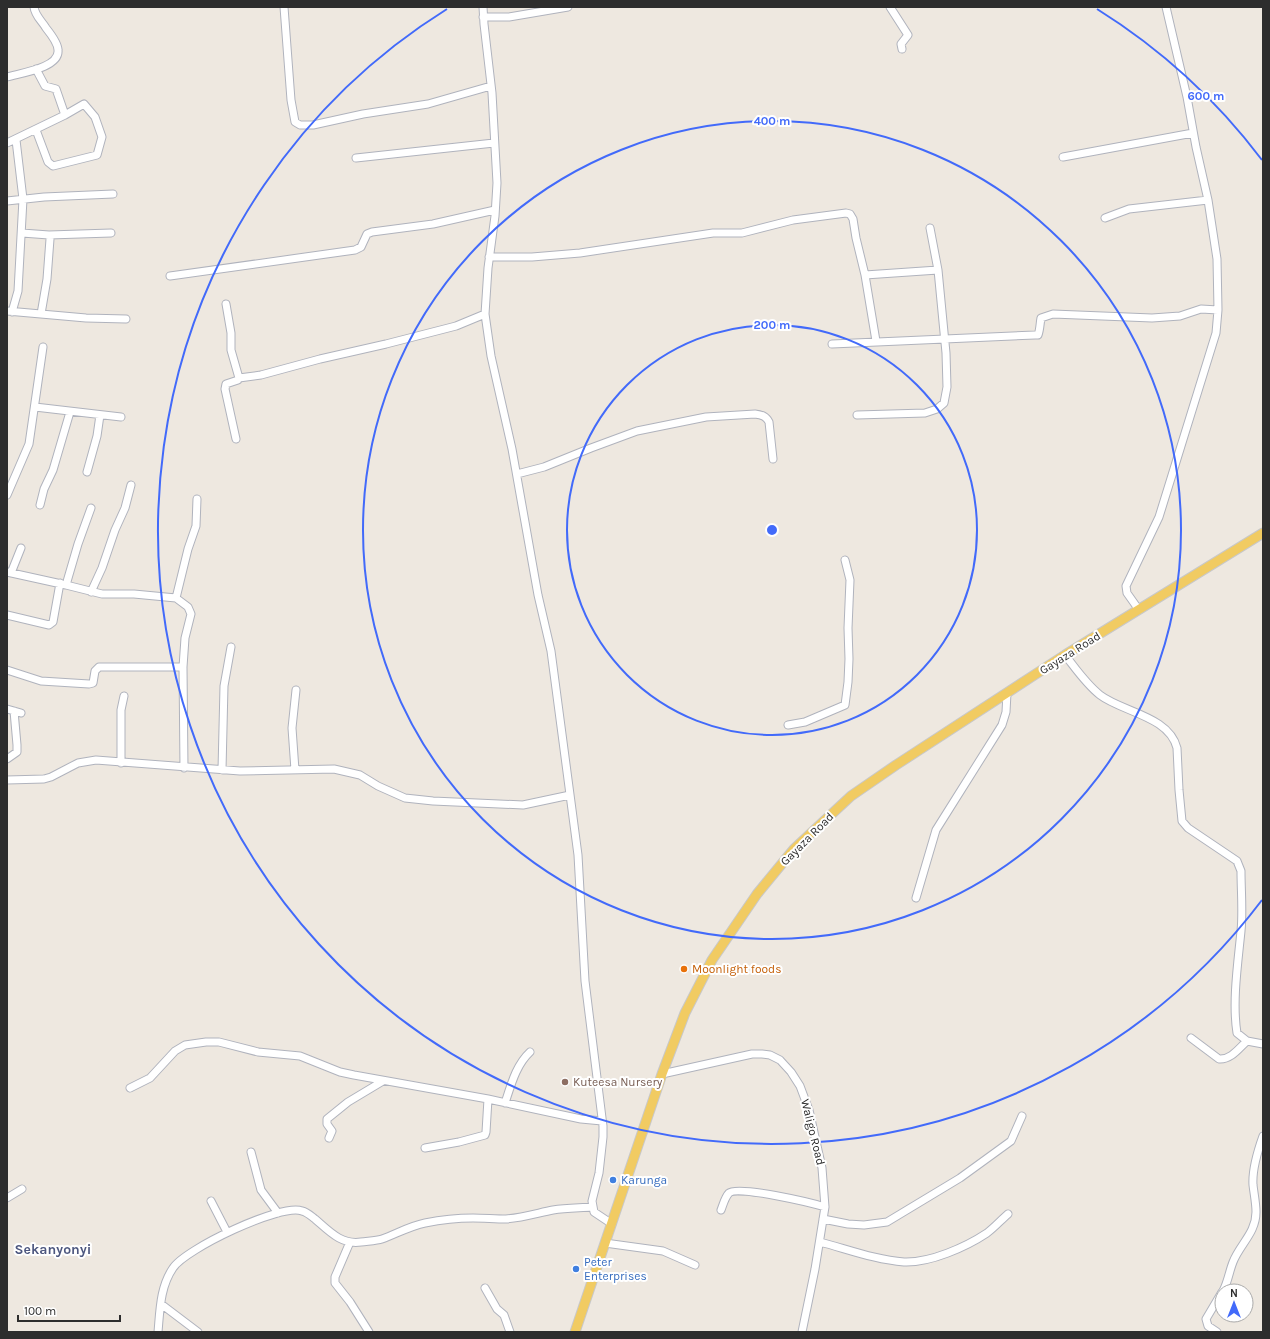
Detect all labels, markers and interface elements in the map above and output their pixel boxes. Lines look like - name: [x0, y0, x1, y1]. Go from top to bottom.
- text: 600 m: [1188, 89, 1224, 103]
- text: 400 m: [754, 114, 790, 128]
- text: 200 m: [754, 318, 790, 332]
- centre of rings: [765, 523, 779, 537]
- street label: Gayaza Road: [1037, 629, 1103, 677]
- street label: Gayaza Road: [778, 810, 836, 868]
- place label: Moonlight foods: [692, 962, 781, 976]
- marker: Moonlight foods: [679, 964, 689, 974]
- place label: Kuteesa Nursery: [573, 1075, 663, 1089]
- marker: Kuteesa Nursery: [560, 1077, 570, 1087]
- street label: Waligo Road: [798, 1097, 828, 1167]
- place label: Karunga: [621, 1173, 667, 1187]
- marker: Karunga: [608, 1175, 618, 1185]
- district label: Sekanyonyi: [15, 1241, 91, 1258]
- place label: Peter Enterprises: [584, 1255, 647, 1283]
- marker: Peter Enterprises: [571, 1264, 581, 1274]
- north arrow: [1214, 1283, 1254, 1323]
- text: N: [1230, 1287, 1238, 1300]
- scale bar: [18, 1297, 120, 1323]
- text: 100 m: [24, 1304, 56, 1318]

